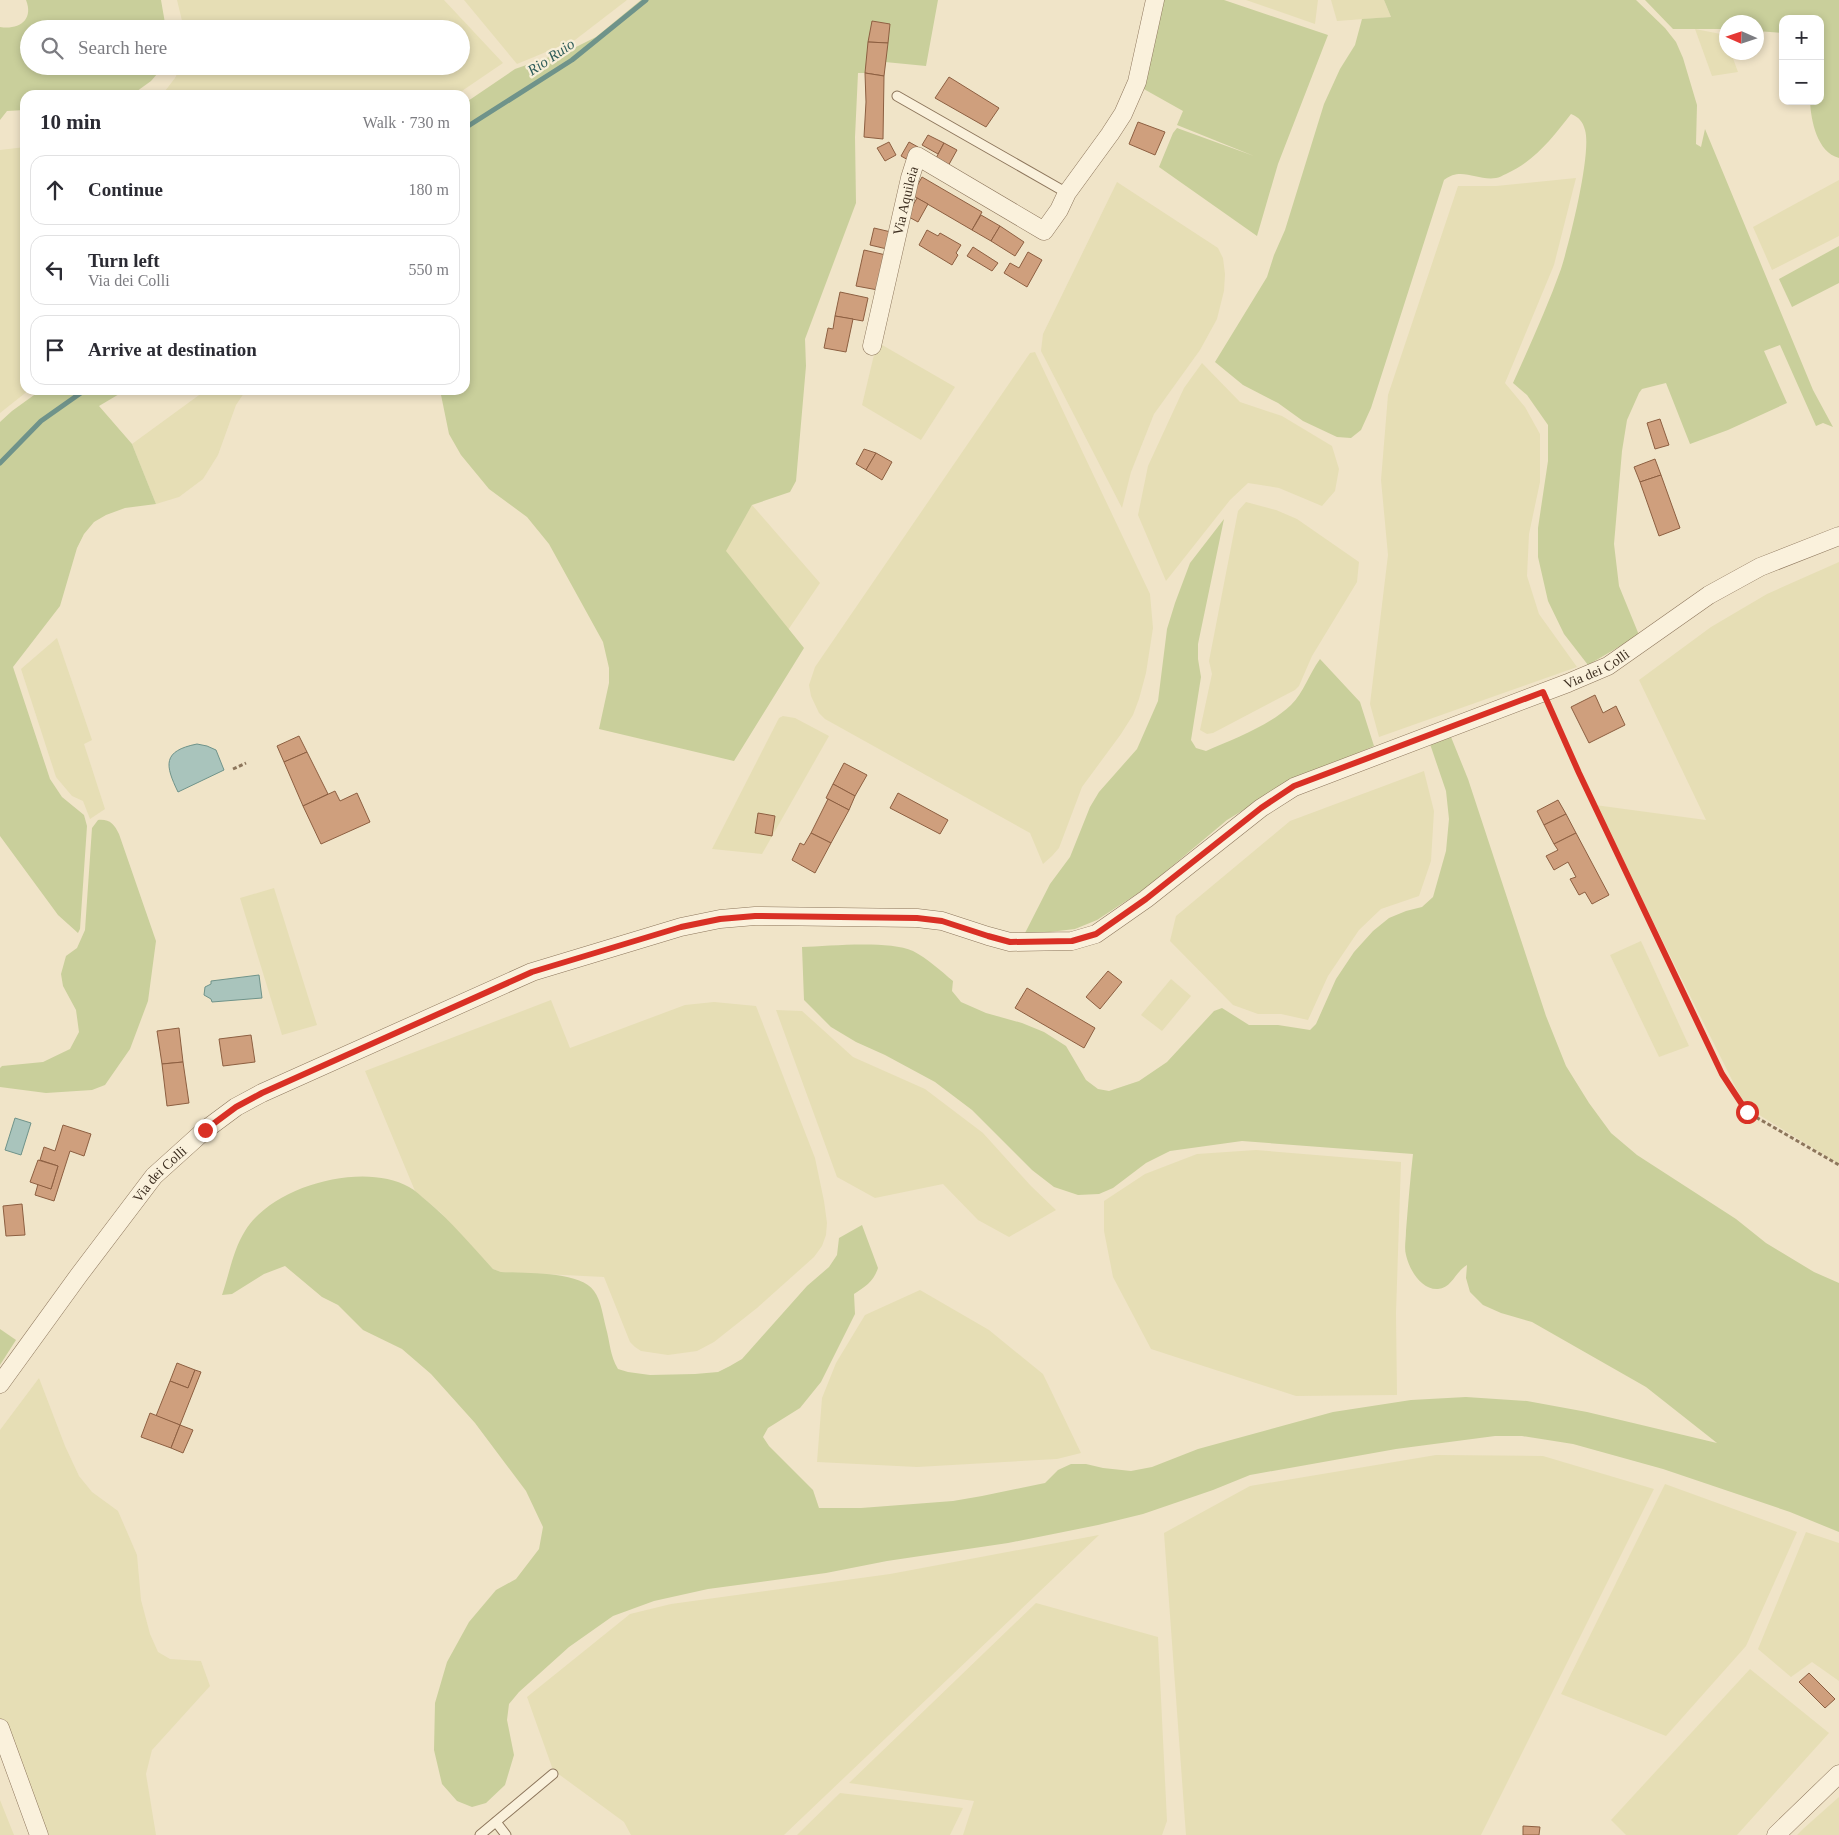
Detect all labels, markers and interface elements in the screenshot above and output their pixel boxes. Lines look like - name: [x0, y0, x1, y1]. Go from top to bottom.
- north arrow: [1719, 15, 1764, 60]
- map controls: [1779, 15, 1824, 105]
- button: +: [1779, 15, 1824, 60]
- search box: [20, 20, 470, 75]
- icon: search: [38, 34, 66, 62]
- water label: Rio Ruio: [524, 35, 578, 79]
- text: Search here: [78, 37, 167, 58]
- button: −: [1779, 60, 1824, 105]
- text: 10 min: [40, 110, 101, 134]
- text: Walk · 730 m: [363, 114, 450, 131]
- street label: Via Aquileia: [890, 164, 921, 237]
- icon: ahead: [41, 176, 69, 204]
- text: Continue: [88, 179, 163, 200]
- text: 180 m: [409, 181, 449, 198]
- text: Turn left: [88, 250, 160, 271]
- icon: left: [41, 256, 69, 284]
- text: 550 m: [409, 261, 449, 278]
- text: Via dei Colli: [88, 272, 170, 289]
- icon: arrive: [41, 336, 69, 364]
- text: Arrive at destination: [88, 339, 257, 360]
- street label: Via dei Colli: [1561, 646, 1632, 692]
- route start: [1736, 1101, 1759, 1124]
- route end: [194, 1119, 217, 1142]
- street label: Via dei Colli: [130, 1143, 190, 1205]

